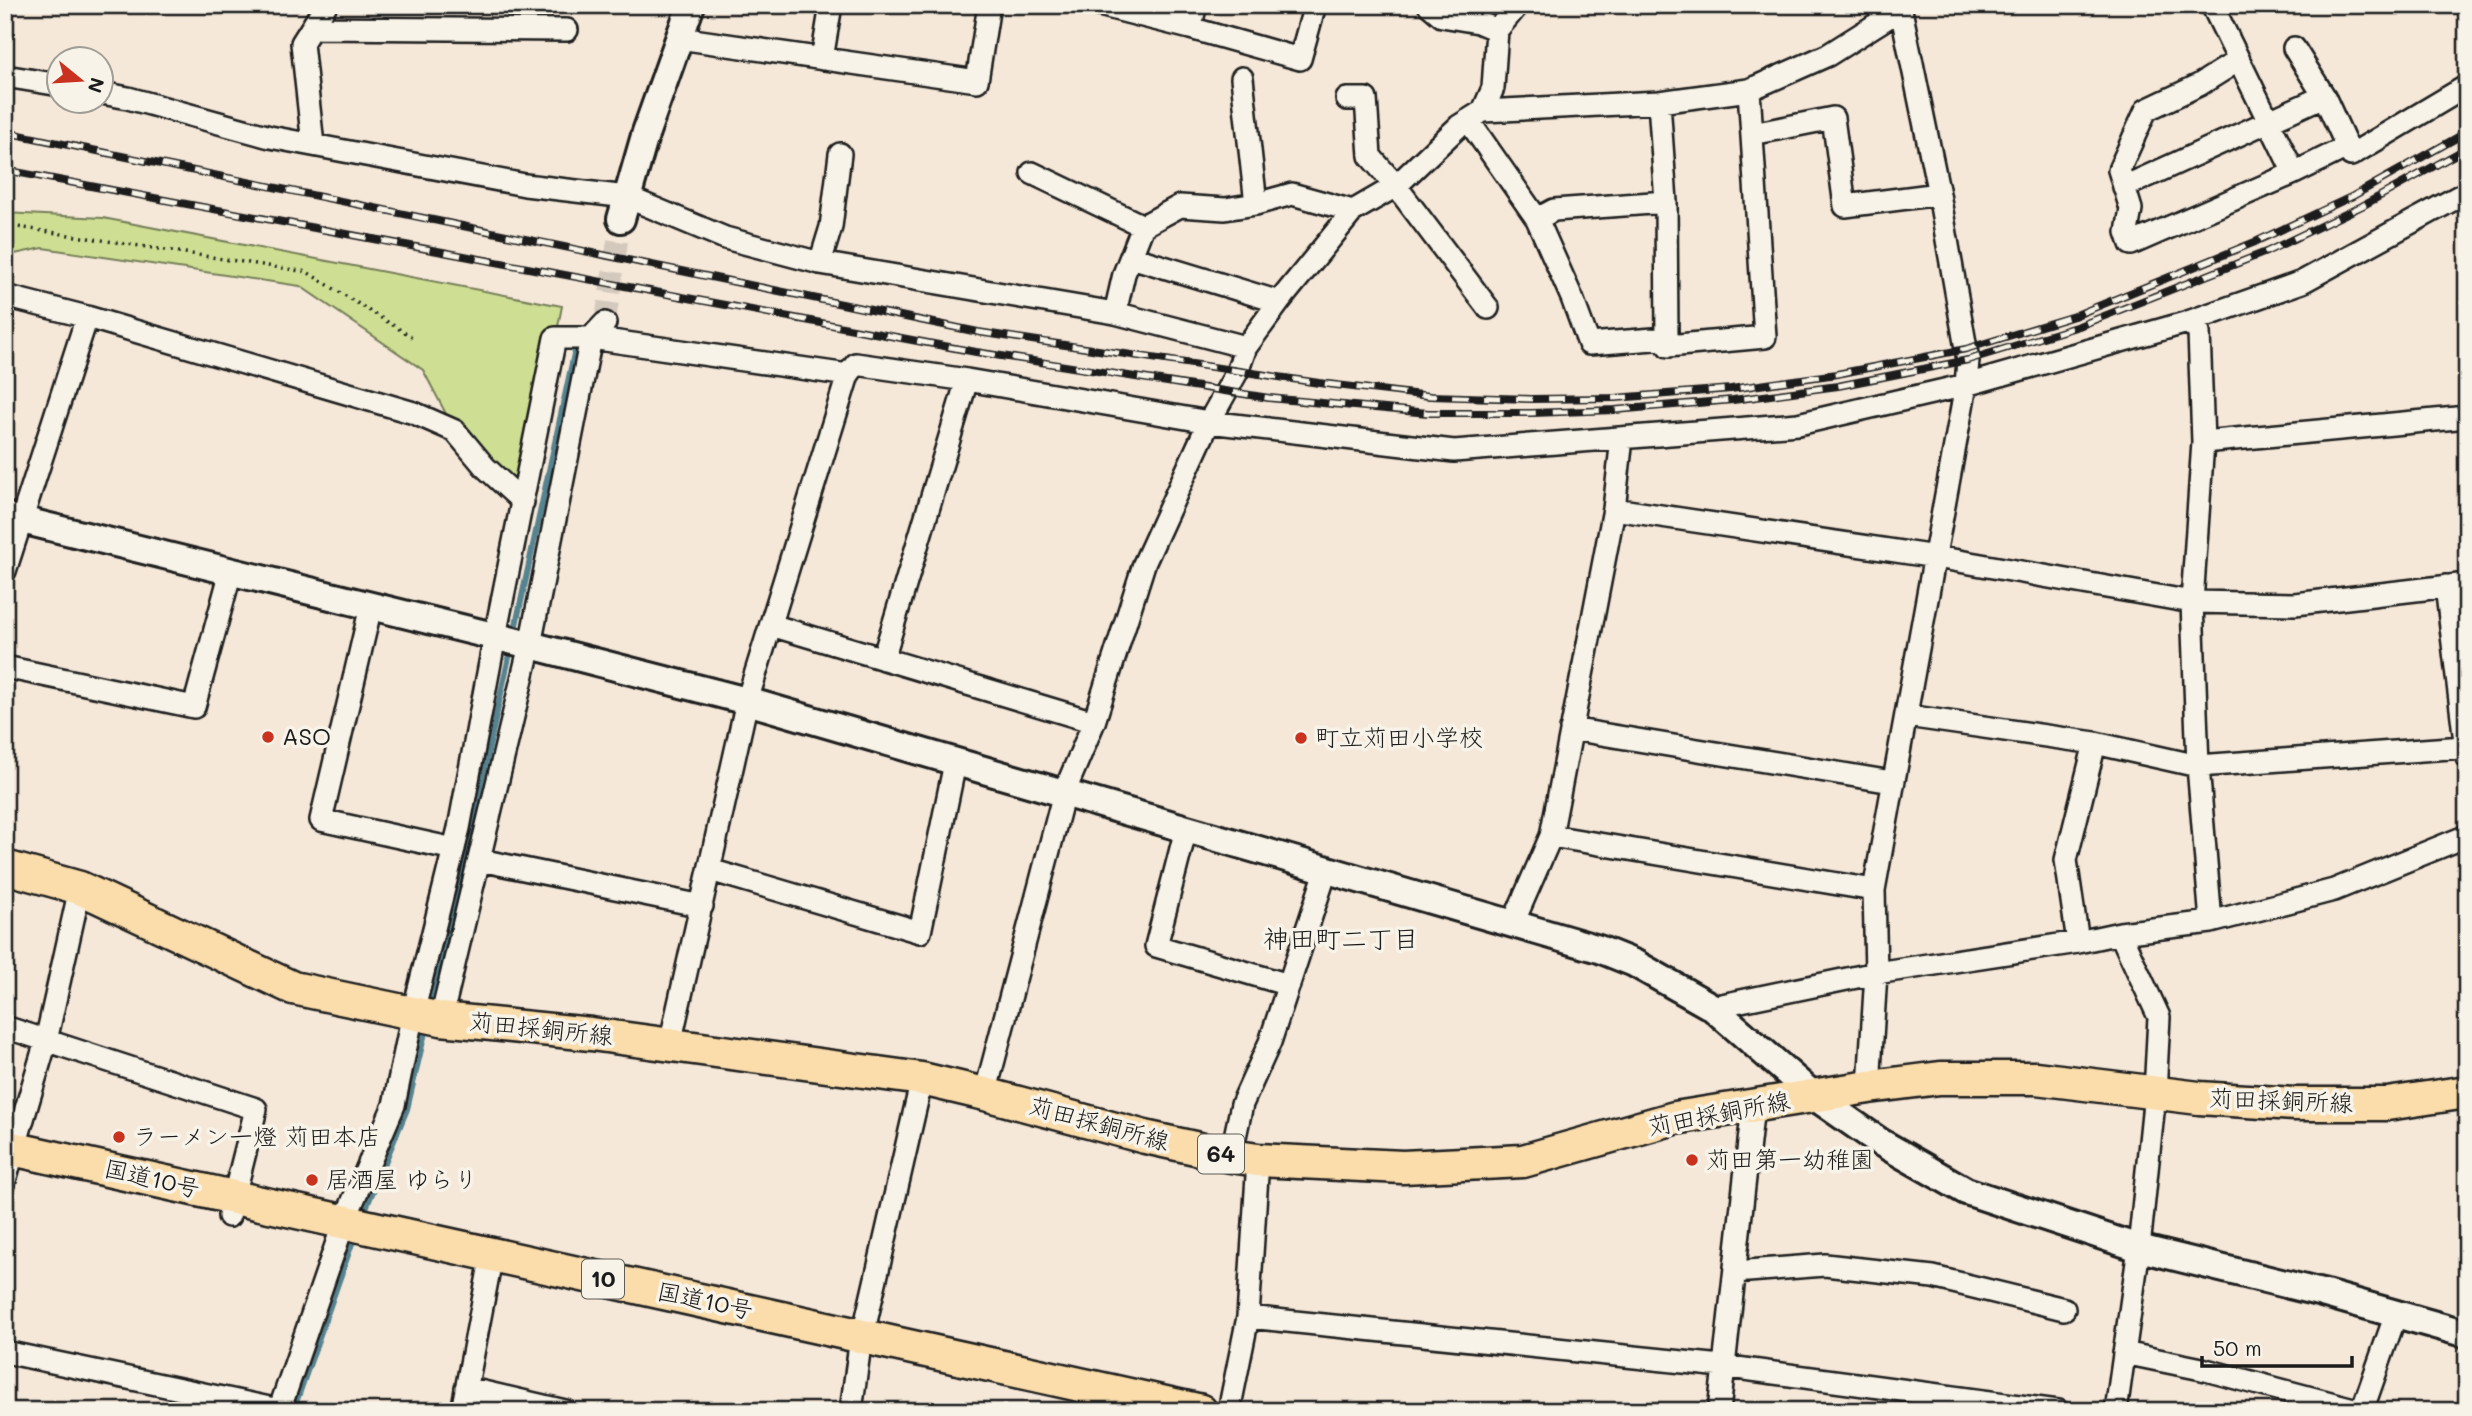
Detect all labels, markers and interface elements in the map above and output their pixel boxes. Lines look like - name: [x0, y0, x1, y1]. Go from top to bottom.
- north arrow: [46, 46, 116, 116]
- text: N: [83, 75, 111, 96]
- place label: ASO: [282, 720, 331, 751]
- place label: 町立苅田小学校: [1315, 721, 1483, 752]
- marker: ASO: [260, 729, 276, 745]
- marker: 町立苅田小学校: [1293, 730, 1309, 746]
- district label: 神田町二丁目: [1263, 921, 1419, 955]
- street label: 苅田採銅所線: [468, 1005, 614, 1050]
- street label: 苅田採銅所線: [2209, 1081, 2354, 1118]
- street label: 苅田採銅所線: [1645, 1084, 1792, 1141]
- street label: 苅田採銅所線: [1026, 1089, 1173, 1156]
- place label: ラーメン一燈 苅田本店: [133, 1120, 381, 1151]
- marker: ラーメン一燈 苅田本店: [111, 1129, 127, 1145]
- road number: 64: [1198, 1134, 1244, 1174]
- place label: 苅田第一幼稚園: [1706, 1143, 1874, 1174]
- street label: 国道10号: [101, 1151, 203, 1204]
- marker: 苅田第一幼稚園: [1684, 1152, 1700, 1168]
- place label: 居酒屋 ゆらり: [326, 1163, 478, 1194]
- marker: 居酒屋 ゆらり: [304, 1172, 320, 1188]
- road number: 10: [582, 1260, 624, 1298]
- street label: 国道10号: [654, 1274, 756, 1325]
- scale bar: [2202, 1325, 2353, 1369]
- text: 50 m: [2213, 1334, 2262, 1361]

